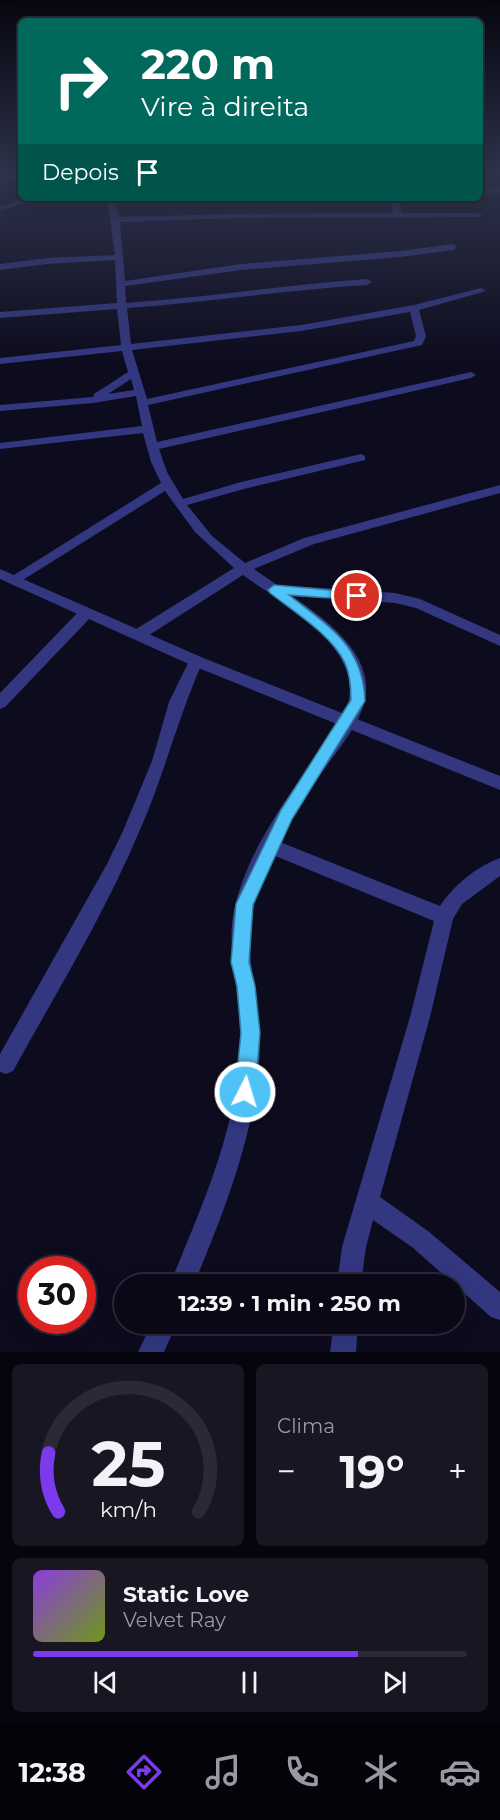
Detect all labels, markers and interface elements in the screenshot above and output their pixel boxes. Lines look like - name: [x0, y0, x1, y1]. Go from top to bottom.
- text: 220 m: [141, 38, 275, 90]
- icon: right: [42, 42, 120, 120]
- text: Vire à direita: [141, 90, 309, 123]
- icon: arrive: [131, 156, 164, 189]
- text: Depois: [42, 159, 119, 186]
- pin: [331, 570, 382, 621]
- icon: arrive: [340, 579, 373, 612]
- position arrow: [213, 1060, 277, 1124]
- speed limit sign: 30: [18, 1256, 96, 1334]
- text: 12:39 · 1 min · 250 m: [178, 1290, 401, 1317]
- text: Clima: [277, 1414, 335, 1438]
- text: 25: [91, 1426, 165, 1502]
- text: 19°: [339, 1444, 405, 1499]
- text: −: [277, 1451, 296, 1491]
- text: +: [448, 1451, 467, 1491]
- text: km/h: [99, 1496, 157, 1522]
- text: Static Love: [123, 1581, 249, 1608]
- text: Velvet Ray: [123, 1608, 226, 1632]
- icon: previous: [89, 1666, 122, 1699]
- icon: pause: [233, 1666, 266, 1699]
- icon: next: [378, 1666, 411, 1699]
- icon: directions: [123, 1751, 165, 1793]
- icon: music: [202, 1751, 244, 1793]
- icon: phone: [281, 1751, 323, 1793]
- icon: climate: [360, 1751, 402, 1793]
- icon: car: [439, 1751, 481, 1793]
- text: 12:38: [19, 1756, 86, 1789]

